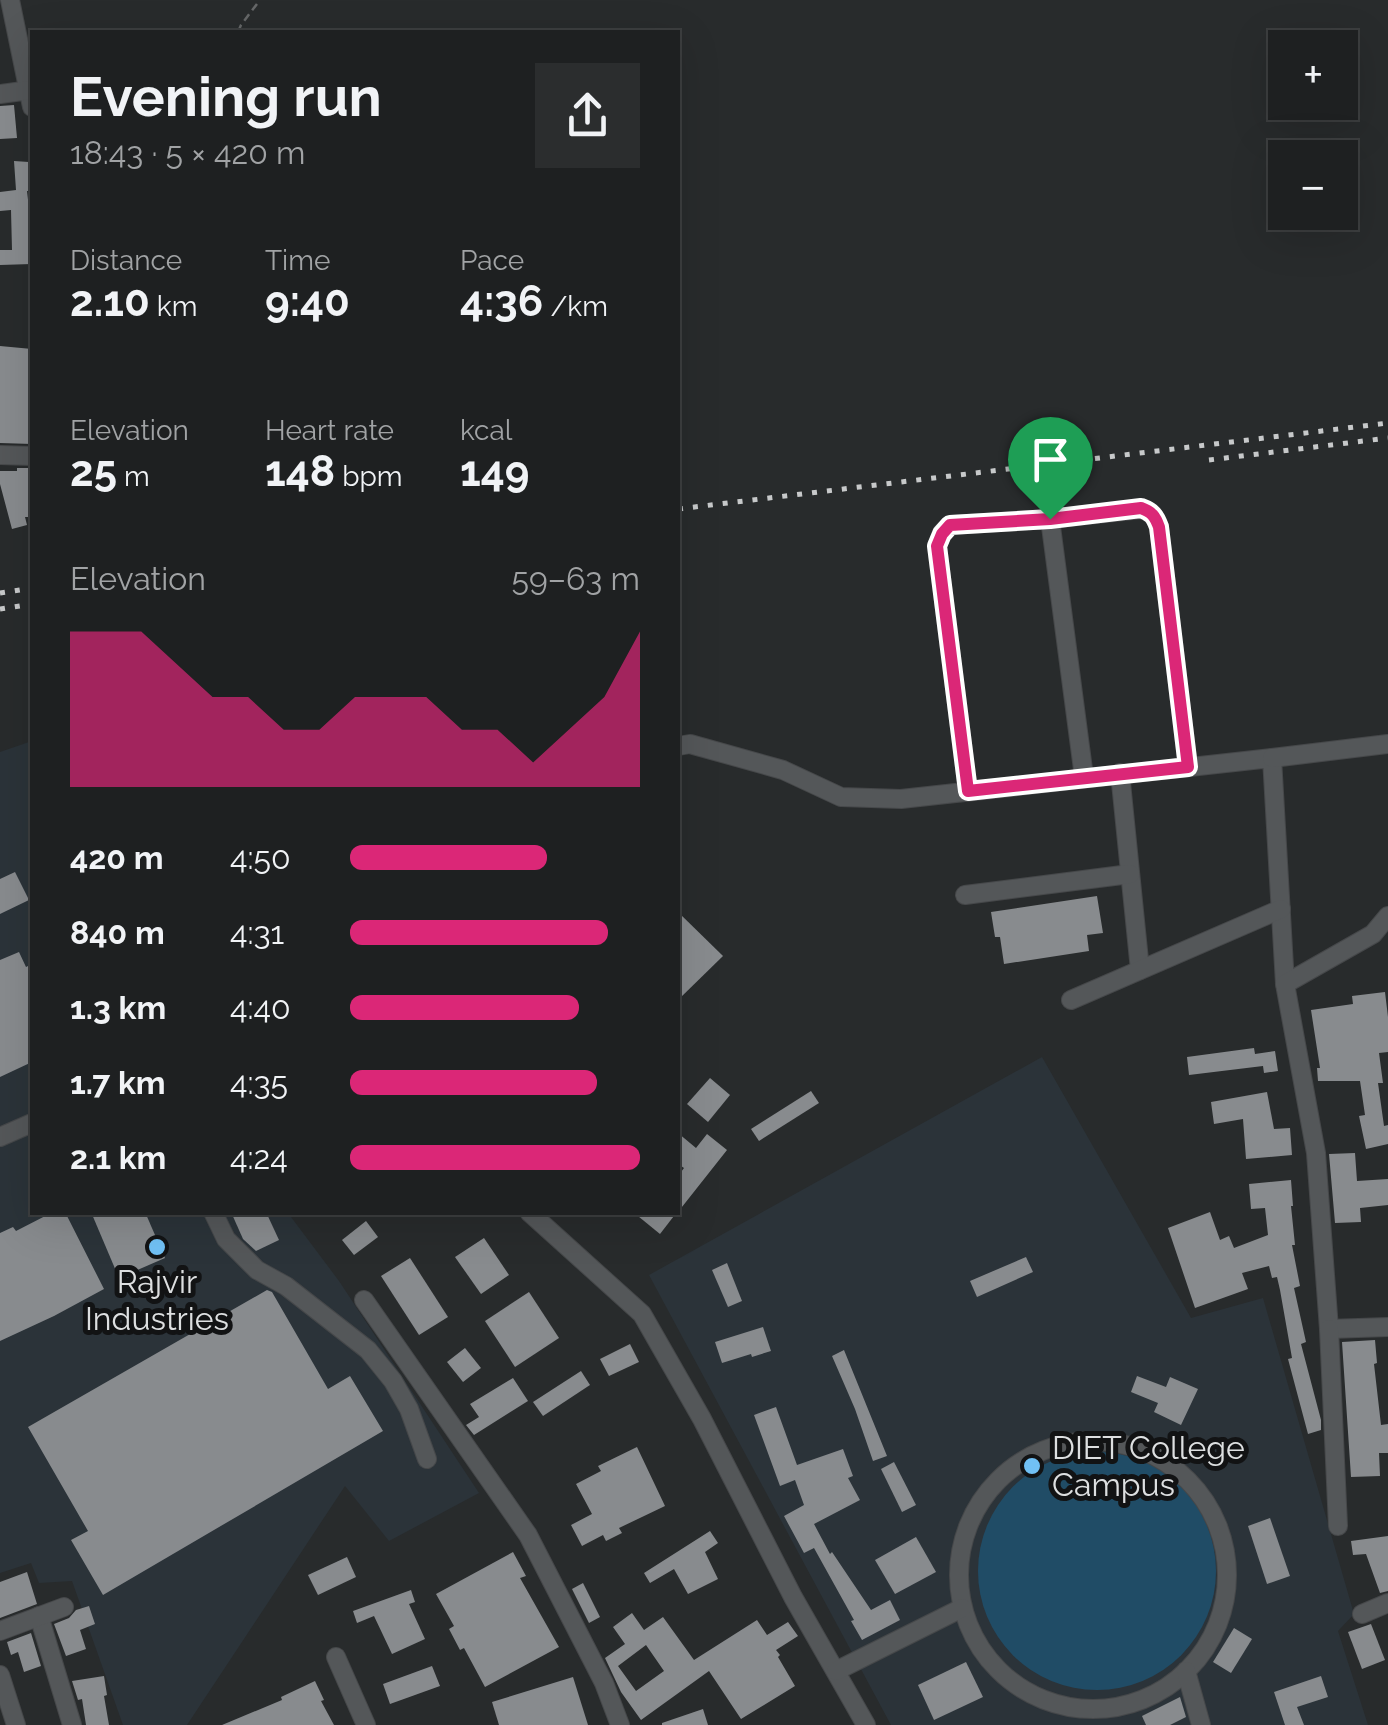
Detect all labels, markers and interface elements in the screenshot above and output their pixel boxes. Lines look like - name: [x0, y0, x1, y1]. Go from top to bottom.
- map controls: [1268, 30, 1358, 230]
- button: +: [1268, 30, 1358, 120]
- button: share: [535, 63, 640, 168]
- text: Evening run: [70, 64, 382, 129]
- text: 18:43 · 5 × 420 m: [70, 134, 305, 171]
- button: −: [1268, 140, 1358, 230]
- text: Distance: [70, 244, 182, 277]
- text: Time: [265, 244, 330, 277]
- text: Pace: [460, 244, 524, 277]
- text: 2.10: [70, 277, 150, 326]
- text: 9:40: [265, 277, 350, 326]
- text: 4:36: [460, 277, 543, 326]
- text: km: [150, 290, 197, 323]
- text: /km: [543, 290, 608, 323]
- text: Elevation: [70, 414, 189, 447]
- text: Heart rate: [265, 414, 394, 447]
- text: kcal: [460, 414, 512, 447]
- pin: [1008, 417, 1093, 520]
- icon: arrive: [1023, 432, 1078, 487]
- text: 25: [70, 447, 117, 496]
- text: 148: [265, 447, 335, 496]
- text: 149: [460, 447, 529, 496]
- text: m: [117, 460, 150, 493]
- text: bpm: [335, 460, 403, 493]
- text: Elevation: [70, 560, 206, 597]
- text: 59–63 m: [512, 560, 640, 597]
- text: 420 m: [70, 839, 163, 876]
- text: 4:50: [230, 839, 291, 876]
- text: 840 m: [70, 914, 165, 951]
- text: 4:31: [230, 914, 284, 951]
- text: 1.3 km: [70, 989, 166, 1026]
- text: 4:40: [230, 989, 291, 1026]
- text: 1.7 km: [70, 1064, 166, 1101]
- text: 4:35: [230, 1064, 288, 1101]
- text: 2.1 km: [70, 1139, 166, 1176]
- text: 4:24: [230, 1139, 288, 1176]
- marker: Rajvir Industries: [146, 1236, 168, 1258]
- place label: Rajvir Industries: [85, 1263, 229, 1337]
- place label: DIET College Campus: [1052, 1429, 1245, 1503]
- marker: DIET College Campus: [1021, 1455, 1043, 1477]

